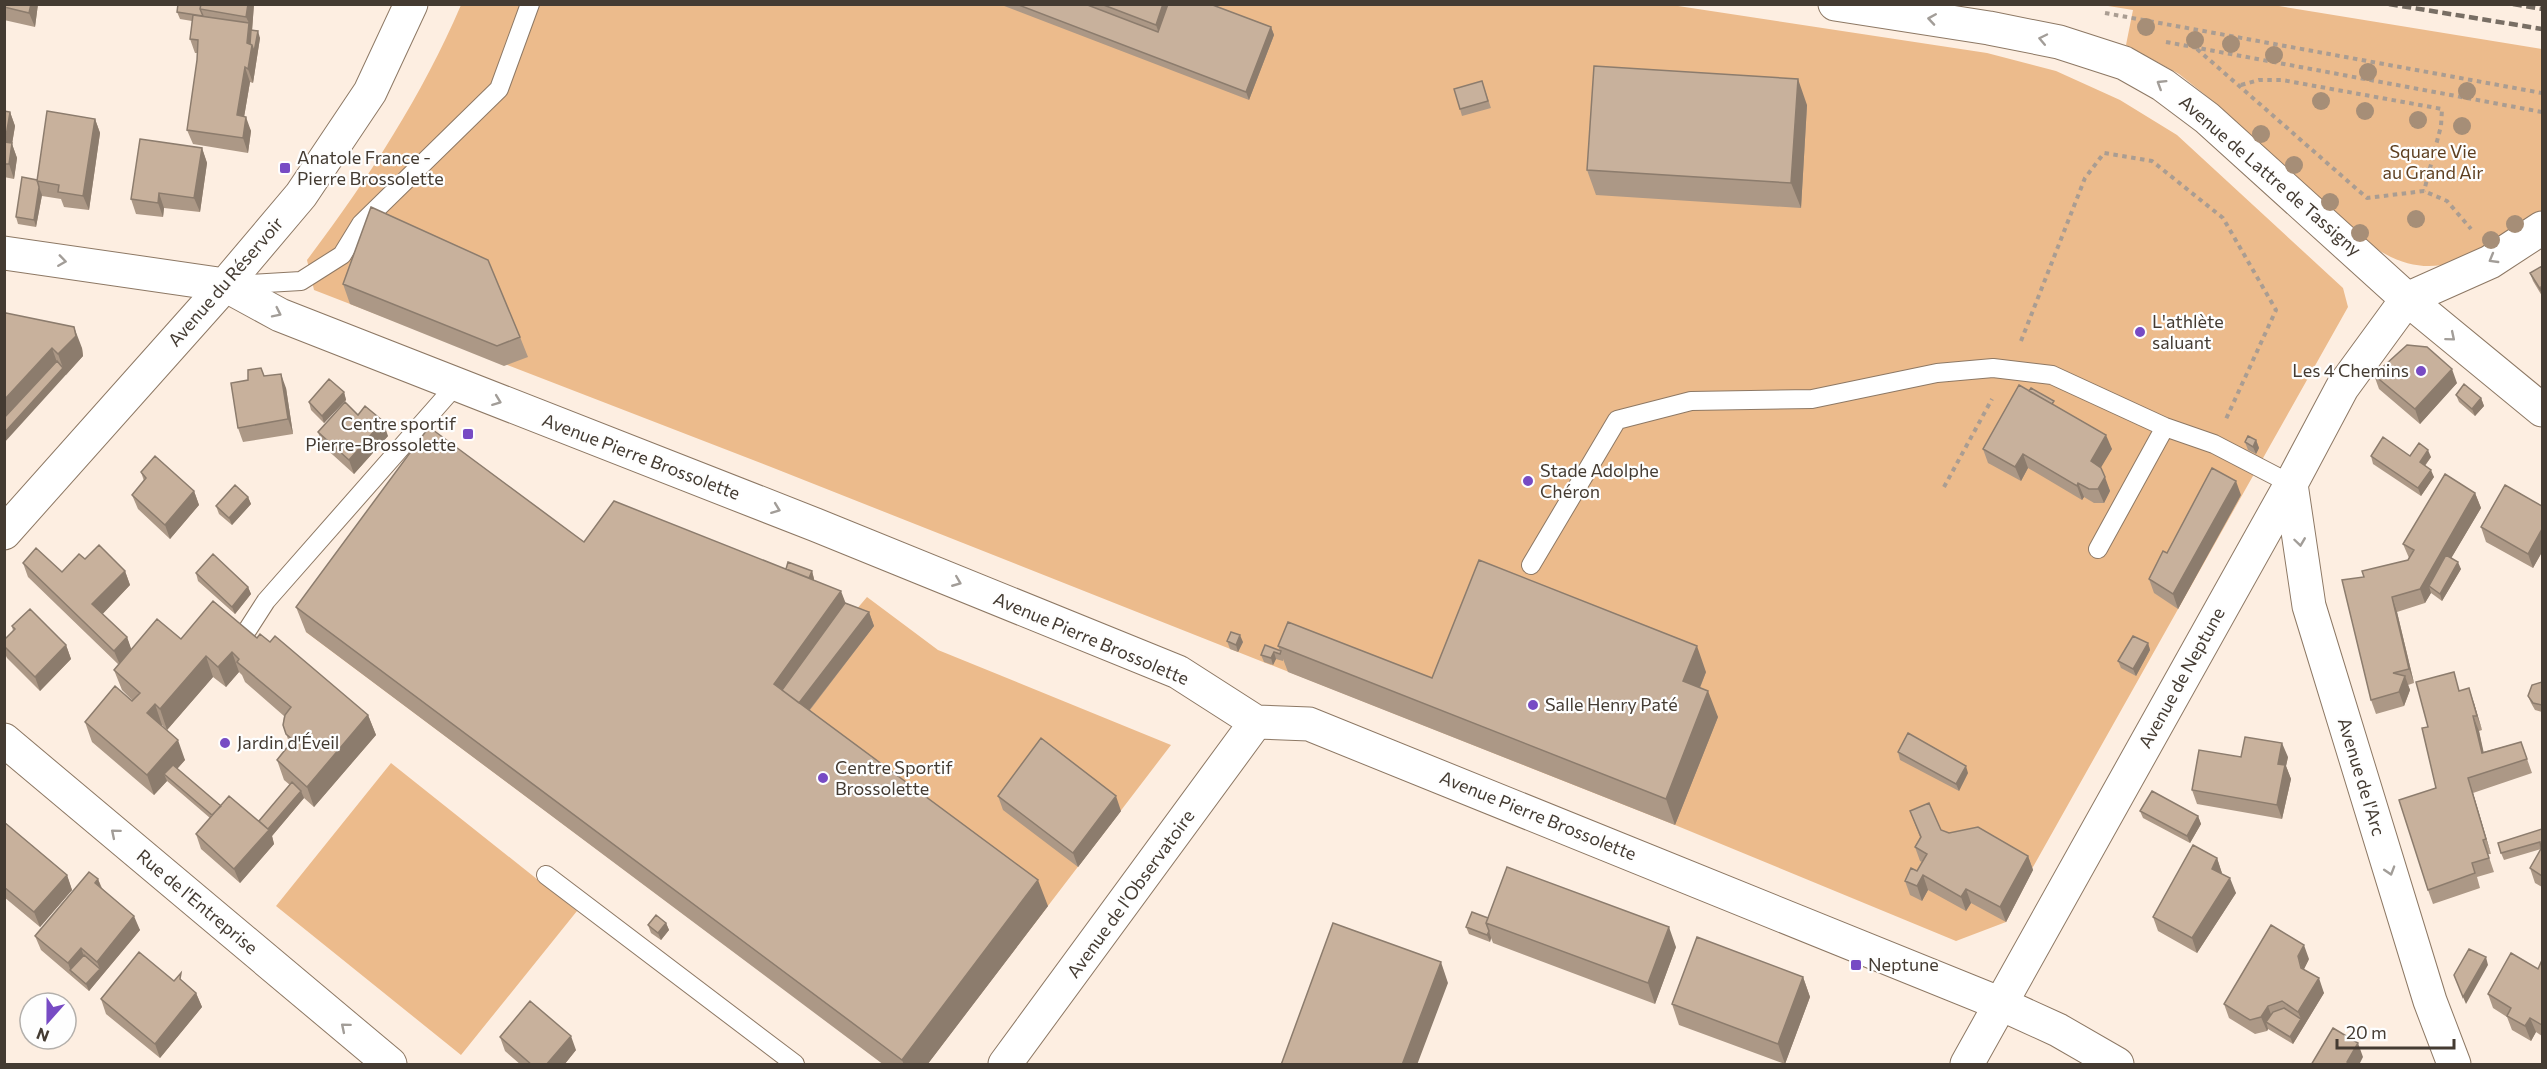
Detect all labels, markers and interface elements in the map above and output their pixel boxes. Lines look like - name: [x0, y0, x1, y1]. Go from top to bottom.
- one-way arrow: [1927, 14, 1936, 26]
- one-way arrow: [2039, 33, 2049, 46]
- one-way arrow: [2157, 80, 2167, 92]
- street label: Avenue de Lattre de Tassigny: [2175, 90, 2366, 260]
- park label: Square Vie au Grand Air: [2383, 140, 2483, 183]
- place label: Anatole France - Pierre Brossolette: [297, 146, 444, 189]
- marker: Anatole France - Pierre Brossolette: [278, 161, 292, 175]
- street label: Avenue du Réservoir: [163, 212, 288, 351]
- one-way arrow: [2489, 252, 2499, 263]
- one-way arrow: [58, 255, 67, 267]
- one-way arrow: [270, 305, 281, 317]
- place label: L'athlète saluant: [2152, 310, 2224, 353]
- marker: L'athlète saluant: [2133, 325, 2147, 339]
- one-way arrow: [2444, 330, 2455, 341]
- place label: Les 4 Chemins: [2292, 359, 2409, 381]
- marker: Les 4 Chemins: [2414, 364, 2428, 378]
- one-way arrow: [490, 394, 501, 406]
- street label: Avenue Pierre Brossolette: [539, 408, 743, 504]
- place label: Centre sportif Pierre-Brossolette: [305, 412, 457, 455]
- marker: Centre sportif Pierre-Brossolette: [461, 427, 475, 441]
- place label: Stade Adolphe Chéron: [1540, 459, 1659, 502]
- marker: Stade Adolphe Chéron: [1521, 474, 1535, 488]
- one-way arrow: [770, 502, 781, 515]
- one-way arrow: [2293, 538, 2305, 547]
- one-way arrow: [951, 575, 962, 587]
- street label: Avenue Pierre Brossolette: [990, 587, 1192, 689]
- street label: Avenue de Neptune: [2133, 603, 2229, 752]
- place label: Salle Henry Paté: [1545, 693, 1678, 715]
- marker: Salle Henry Paté: [1526, 698, 1540, 712]
- street label: Avenue de l'Arc: [2334, 715, 2390, 838]
- place label: Jardin d'Éveil: [237, 731, 339, 753]
- marker: Jardin d'Éveil: [218, 736, 232, 750]
- place label: Centre Sportif Brossolette: [835, 756, 953, 799]
- street label: Avenue Pierre Brossolette: [1437, 766, 1640, 865]
- marker: Centre Sportif Brossolette: [816, 771, 830, 785]
- street label: Avenue de l'Observatoire: [1062, 805, 1199, 982]
- one-way arrow: [111, 830, 122, 841]
- street label: Rue de l'Entreprise: [133, 844, 263, 958]
- one-way arrow: [2383, 865, 2395, 876]
- place label: Neptune: [1868, 953, 1939, 975]
- marker: Neptune: [1849, 958, 1863, 972]
- north arrow: [18, 991, 78, 1051]
- scale bar: [2337, 1012, 2454, 1050]
- text: 20 m: [2346, 1021, 2387, 1043]
- one-way arrow: [341, 1023, 352, 1034]
- text: N: [33, 1024, 51, 1046]

